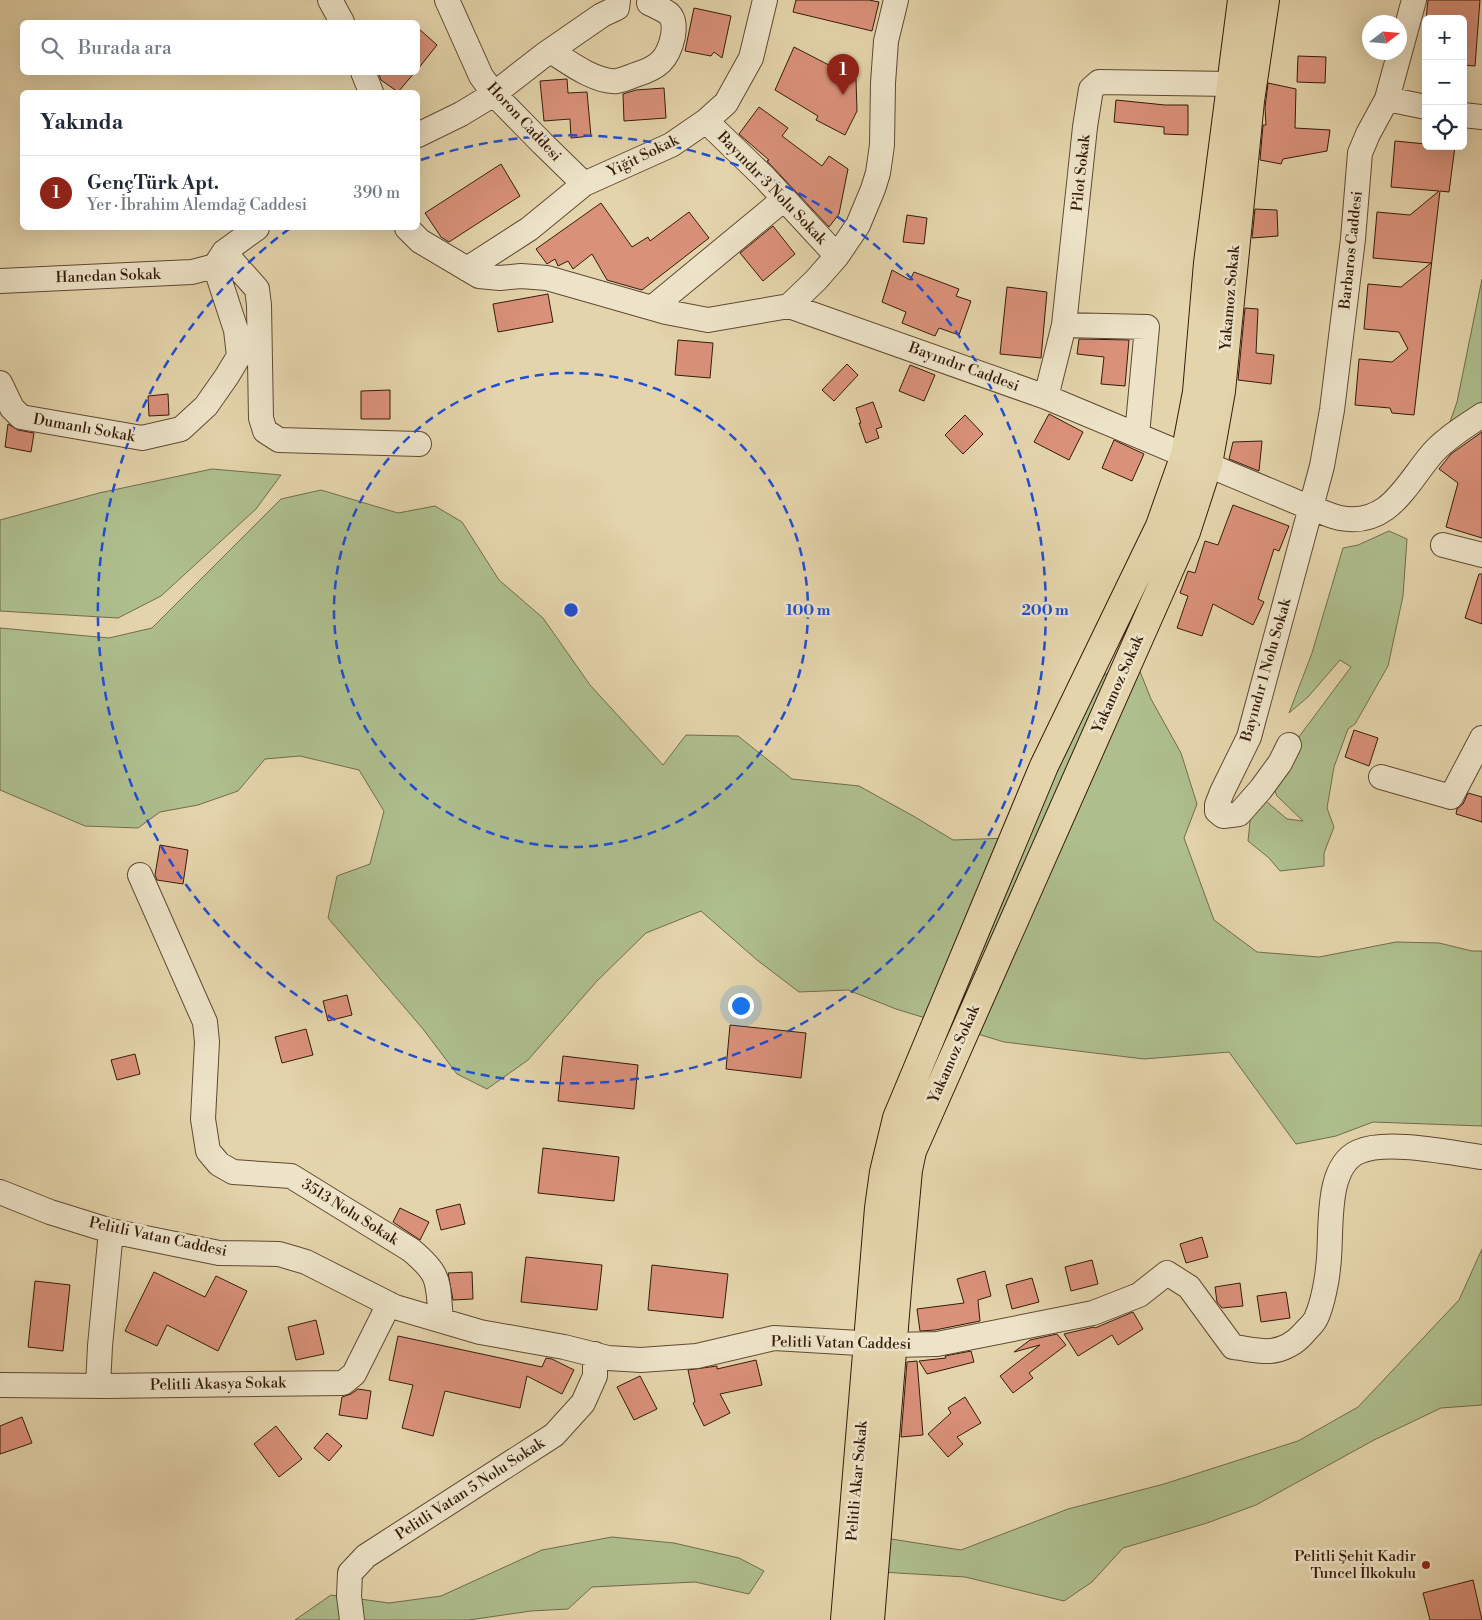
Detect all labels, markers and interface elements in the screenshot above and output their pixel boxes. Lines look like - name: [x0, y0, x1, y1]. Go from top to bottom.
- north arrow: [1362, 15, 1407, 60]
- map controls: [1422, 15, 1467, 150]
- button: +: [1422, 15, 1467, 60]
- search box: [20, 20, 420, 75]
- icon: search: [38, 34, 66, 62]
- text: Burada ara: [78, 36, 172, 60]
- pin: 1: [827, 54, 859, 95]
- button: −: [1422, 60, 1467, 105]
- street label: Horon Caddesi: [483, 78, 565, 166]
- button: locate: [1422, 105, 1467, 150]
- text: Yakında: [40, 110, 123, 136]
- street label: Bayındır 3 Nolu Sokak: [712, 127, 832, 249]
- street label: Yiğit Sokak: [603, 130, 683, 182]
- street label: Pilot Sokak: [1068, 132, 1095, 212]
- text: GençTürk Apt.: [87, 171, 219, 195]
- text: 1: [52, 183, 60, 203]
- text: 390 m: [354, 183, 400, 203]
- street label: Barbaros Caddesi: [1335, 190, 1367, 311]
- text: Yer · İbrahim Alemdağ Caddesi: [87, 195, 307, 215]
- street label: Yakamoz Sokak: [1216, 244, 1244, 352]
- street label: Hanedan Sokak: [55, 265, 162, 287]
- street label: Bayındır Caddesi: [905, 338, 1022, 396]
- street label: Dumanlı Sokak: [32, 410, 138, 447]
- street label: Bayındır 1 Nolu Sokak: [1236, 595, 1296, 745]
- centre of rings: [562, 601, 580, 619]
- text: 100 m: [786, 601, 831, 620]
- text: 200 m: [1021, 601, 1069, 620]
- street label: Yakamoz Sokak: [1088, 631, 1149, 737]
- your location: [728, 993, 754, 1019]
- street label: Yakamoz Sokak: [924, 1001, 985, 1107]
- street label: 3513 Nolu Sokak: [298, 1175, 403, 1250]
- street label: Pelitli Vatan Caddesi: [87, 1213, 229, 1261]
- street label: Pelitli Vatan Caddesi: [771, 1332, 911, 1354]
- street label: Pelitli Akasya Sokak: [150, 1373, 287, 1395]
- street label: Pelitli Akar Sokak: [842, 1419, 872, 1542]
- street label: Pelitli Vatan 5 Nolu Sokak: [392, 1433, 549, 1544]
- place label: Pelitli Şehit Kadir Tuncel İlkokulu: [1294, 1547, 1417, 1583]
- marker: Pelitli Şehit Kadir Tuncel İlkokulu: [1420, 1559, 1432, 1571]

